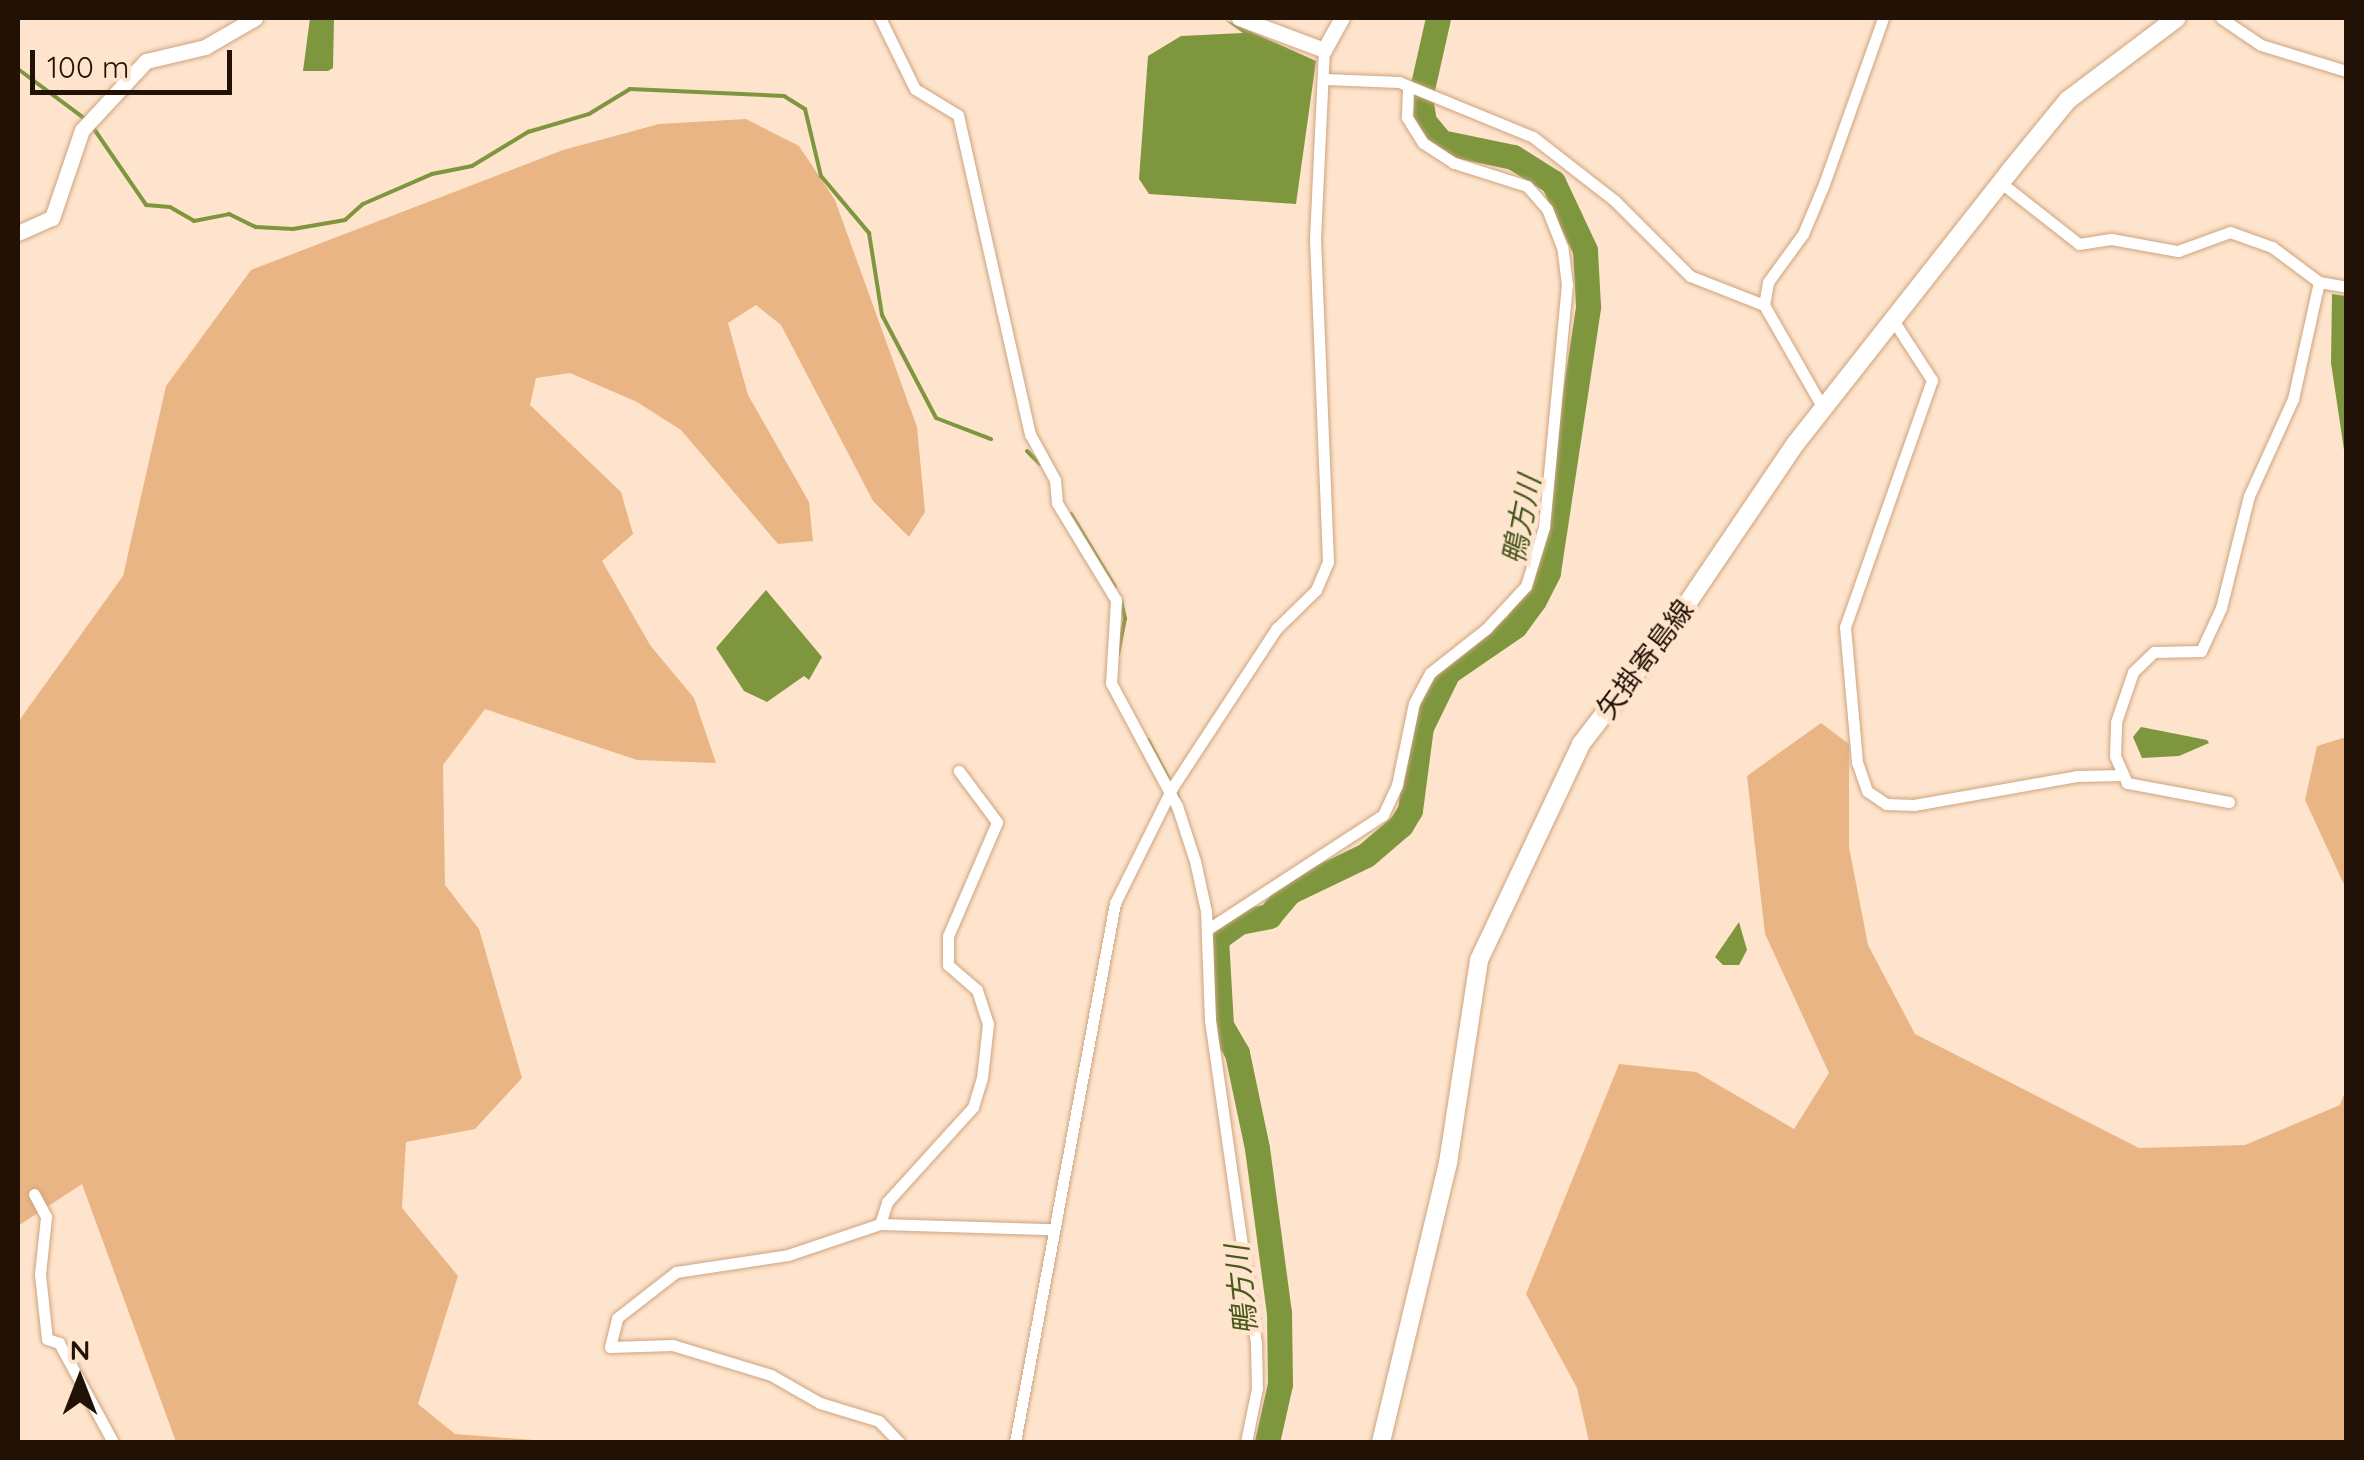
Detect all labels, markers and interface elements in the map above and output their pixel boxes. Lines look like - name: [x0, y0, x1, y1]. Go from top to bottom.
- scale bar: [35, 30, 238, 92]
- text: 100 m: [47, 48, 129, 86]
- water label: 鴨方川: [1495, 472, 1547, 568]
- street label: 矢掛寄島線: [1589, 593, 1701, 725]
- water label: 鴨方川: [1218, 1243, 1264, 1337]
- north arrow: [30, 1330, 130, 1430]
- text: N: [70, 1332, 90, 1367]

